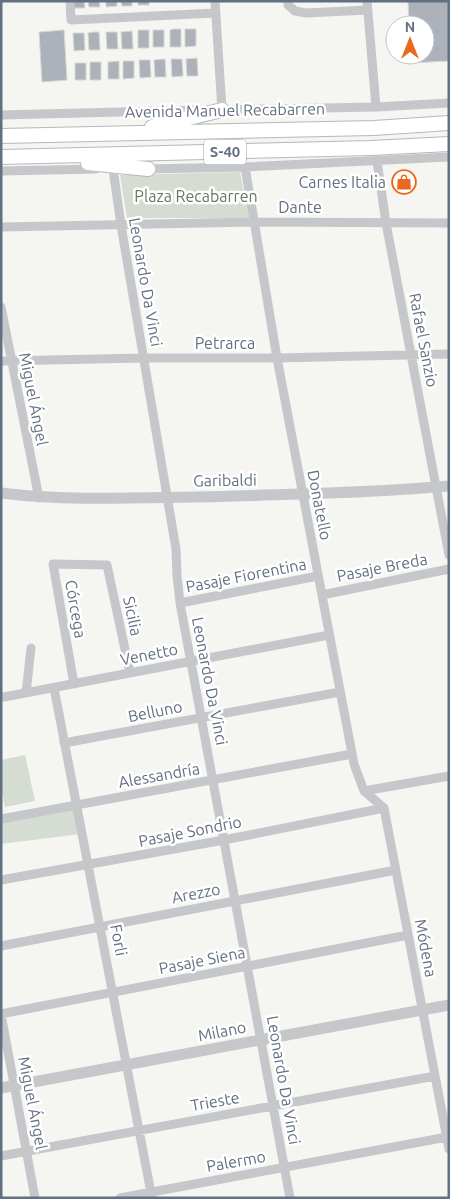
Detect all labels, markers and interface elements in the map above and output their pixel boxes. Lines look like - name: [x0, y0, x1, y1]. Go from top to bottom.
- north arrow: [385, 15, 435, 65]
- text: N: [405, 19, 415, 35]
- street label: Avenida Manuel Recabarren: [125, 99, 325, 121]
- road number: S-40: [204, 140, 246, 164]
- shop icon: Carnes Italia: [391, 169, 417, 195]
- place label: Carnes Italia: [298, 173, 386, 191]
- park label: Plaza Recabarren: [134, 187, 258, 205]
- street label: Dante: [278, 198, 322, 216]
- street label: Leonardo Da Vinci: [126, 216, 166, 348]
- street label: Rafael Sanzio: [406, 291, 442, 389]
- street label: Petrarca: [195, 334, 255, 352]
- street label: Miguel Ángel: [16, 350, 54, 447]
- street label: Donatello: [304, 469, 336, 541]
- street label: Garibaldi: [193, 470, 257, 490]
- street label: Pasaje Breda: [335, 549, 429, 585]
- street label: Pasaje Fiorentina: [184, 554, 308, 596]
- street label: Córcega: [62, 578, 90, 640]
- street label: Sicilia: [120, 595, 146, 637]
- street label: Leonardo Da Vinci: [189, 615, 231, 747]
- street label: Venetto: [119, 640, 179, 668]
- street label: Belluno: [126, 697, 184, 725]
- street label: Alessandría: [117, 759, 201, 791]
- street label: Pasaje Sondrio: [137, 812, 243, 850]
- street label: Arezzo: [170, 879, 222, 907]
- street label: Módena: [412, 917, 440, 979]
- street label: Forli: [107, 923, 131, 957]
- street label: Pasaje Siena: [157, 943, 247, 977]
- street label: Leonardo Da Vinci: [264, 1014, 304, 1146]
- street label: Milano: [196, 1018, 248, 1044]
- street label: Miguel Ángel: [15, 1054, 53, 1151]
- street label: Trieste: [189, 1088, 241, 1114]
- street label: Palermo: [205, 1147, 267, 1175]

